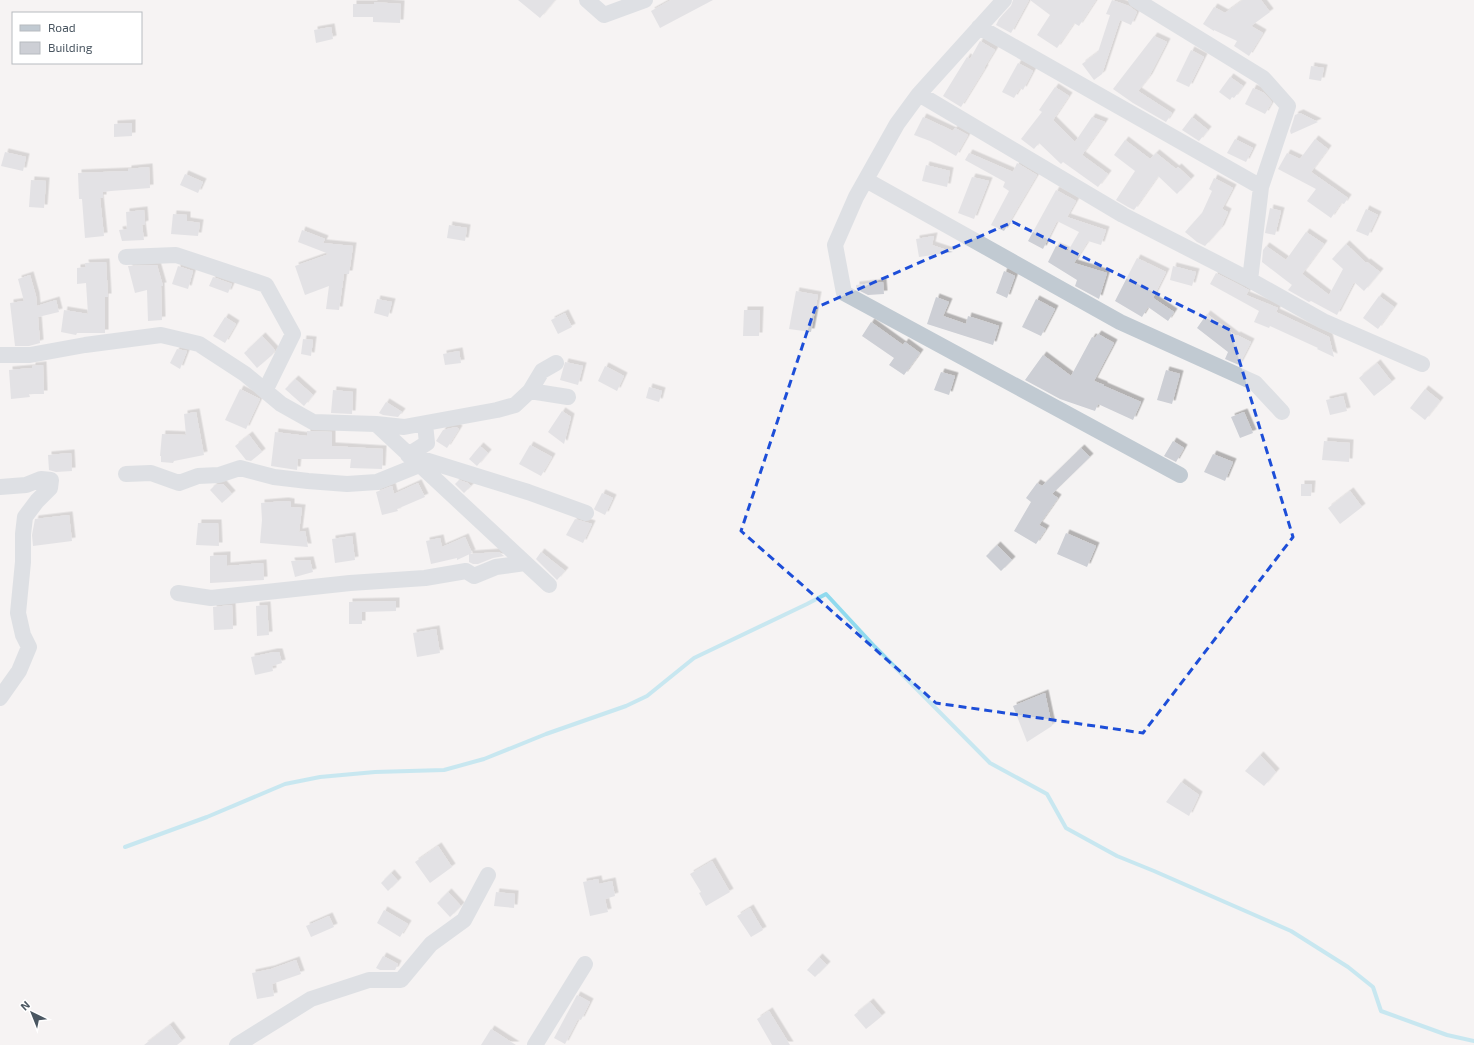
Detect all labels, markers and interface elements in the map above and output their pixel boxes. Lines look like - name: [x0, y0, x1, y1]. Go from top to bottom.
- legend: [12, 12, 142, 64]
- text: Road: [48, 20, 76, 34]
- text: Building: [48, 40, 93, 54]
- north arrow: [12, 993, 52, 1033]
- text: N: [17, 998, 32, 1013]

